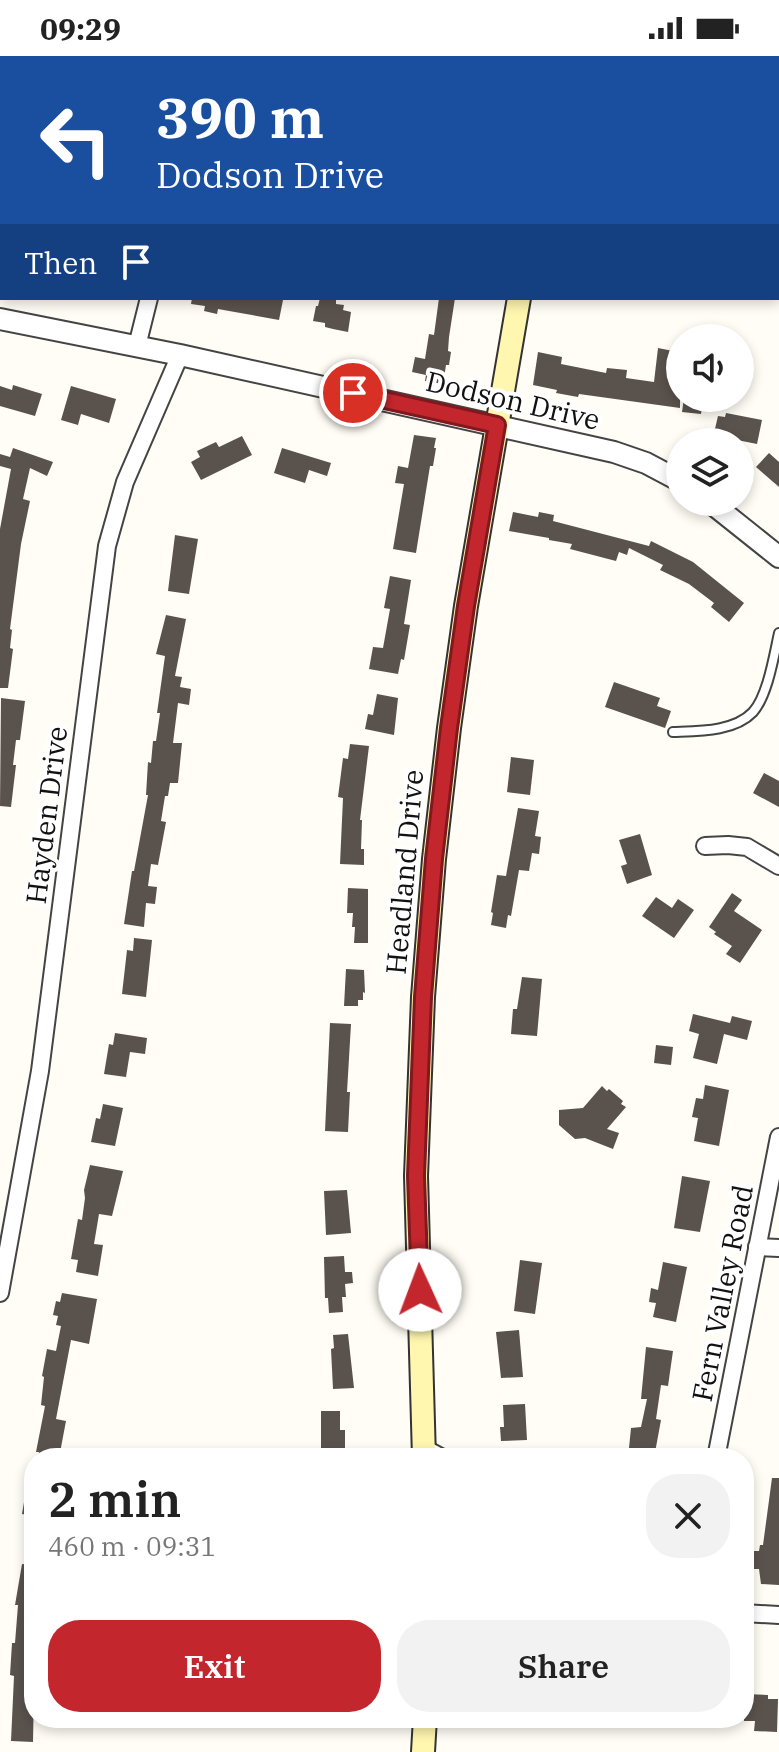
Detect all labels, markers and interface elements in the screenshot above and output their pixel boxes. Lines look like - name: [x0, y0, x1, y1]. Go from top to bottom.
- text: 09:29: [40, 9, 121, 48]
- text: 390 m: [156, 81, 324, 153]
- icon: left: [24, 88, 128, 192]
- text: Dodson Drive: [156, 151, 384, 198]
- icon: arrive: [114, 240, 158, 284]
- text: Then: [24, 243, 98, 282]
- map controls: [666, 324, 754, 516]
- button: sound: [666, 324, 754, 412]
- pin: [319, 359, 387, 427]
- street label: Dodson Drive: [422, 362, 604, 438]
- icon: arrive: [331, 371, 375, 415]
- button: layers: [666, 428, 754, 516]
- street label: Hayden Drive: [17, 724, 75, 906]
- street label: Headland Drive: [377, 768, 431, 976]
- street label: Fern Valley Road: [683, 1181, 761, 1405]
- position arrow: [378, 1248, 462, 1332]
- text: 2 min: [48, 1468, 181, 1530]
- button: close: [646, 1474, 730, 1558]
- text: 460 m · 09:31: [48, 1529, 216, 1563]
- button: Exit: [48, 1620, 381, 1712]
- button: Share: [397, 1620, 730, 1712]

